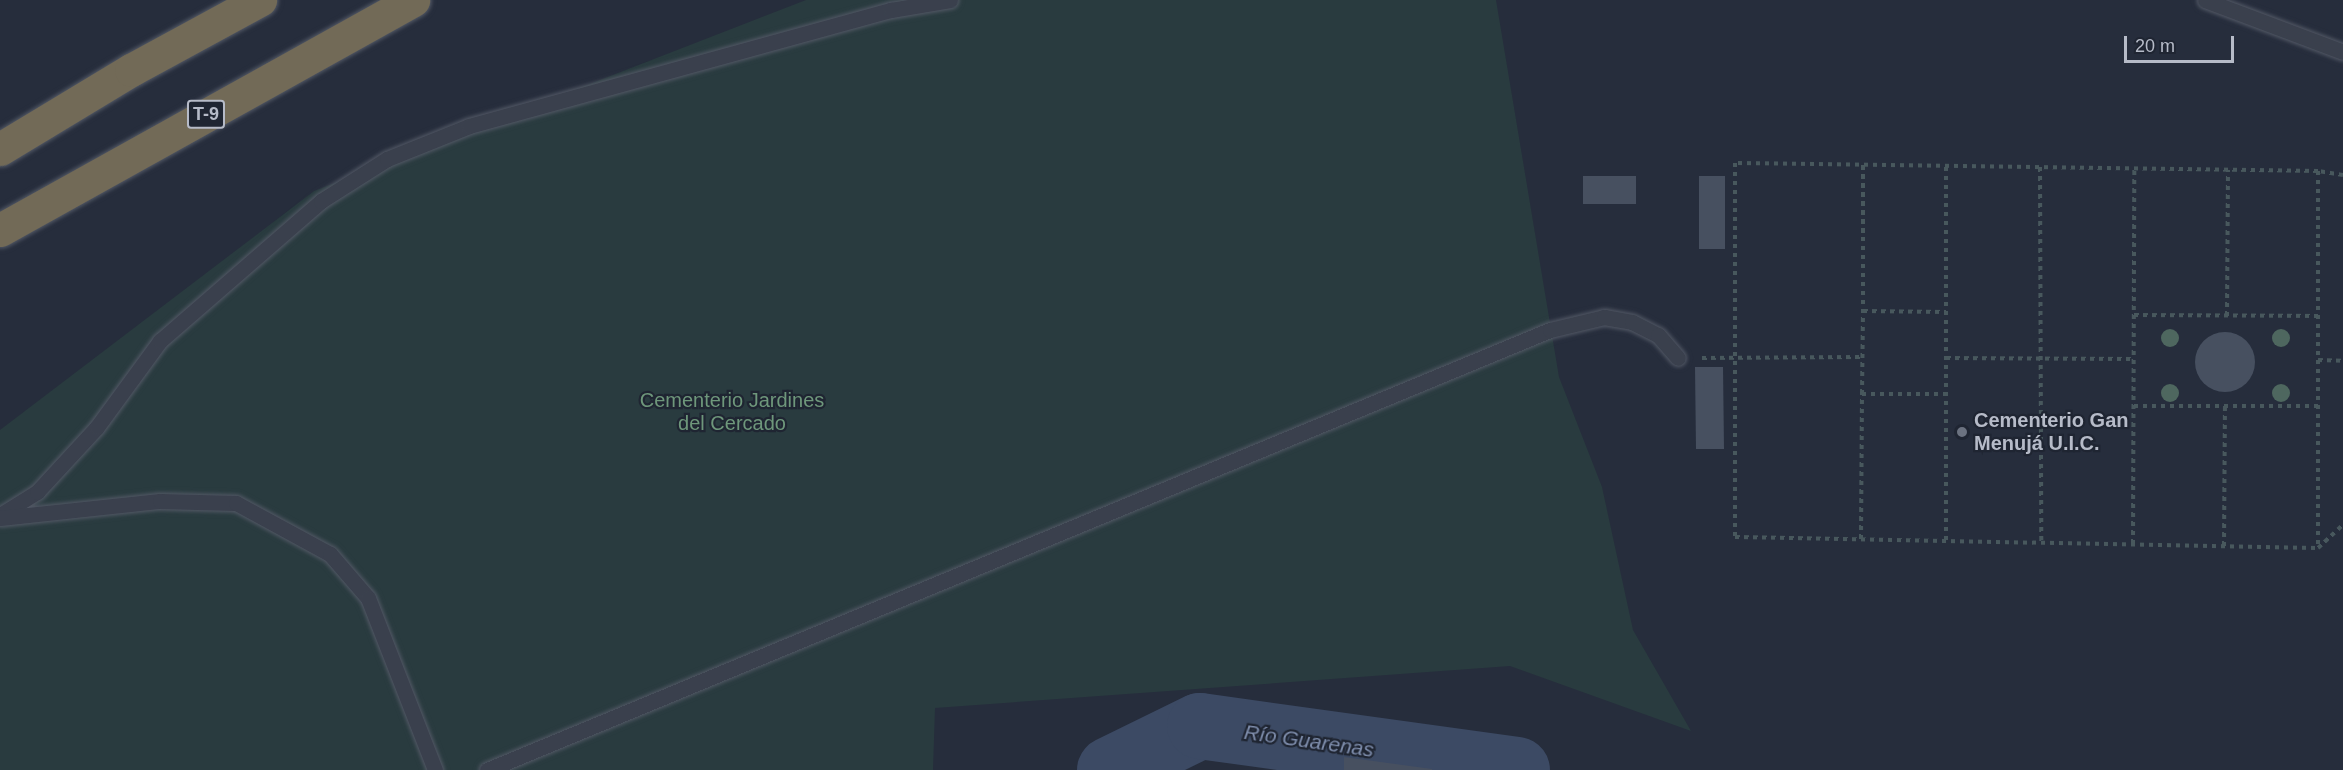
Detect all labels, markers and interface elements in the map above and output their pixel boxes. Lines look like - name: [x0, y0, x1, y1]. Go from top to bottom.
- scale bar: [2127, 24, 2236, 62]
- text: 20 m: [2135, 36, 2175, 56]
- road number: T-9: [186, 99, 226, 129]
- park label: Cementerio Jardines del Cercado: [640, 389, 824, 436]
- place label: Cementerio Gan Menujá U.I.C.: [1974, 408, 2128, 455]
- marker: Cementerio Gan Menujá U.I.C.: [1955, 425, 1969, 439]
- water label: Río Guarenas: [1243, 719, 1375, 763]

